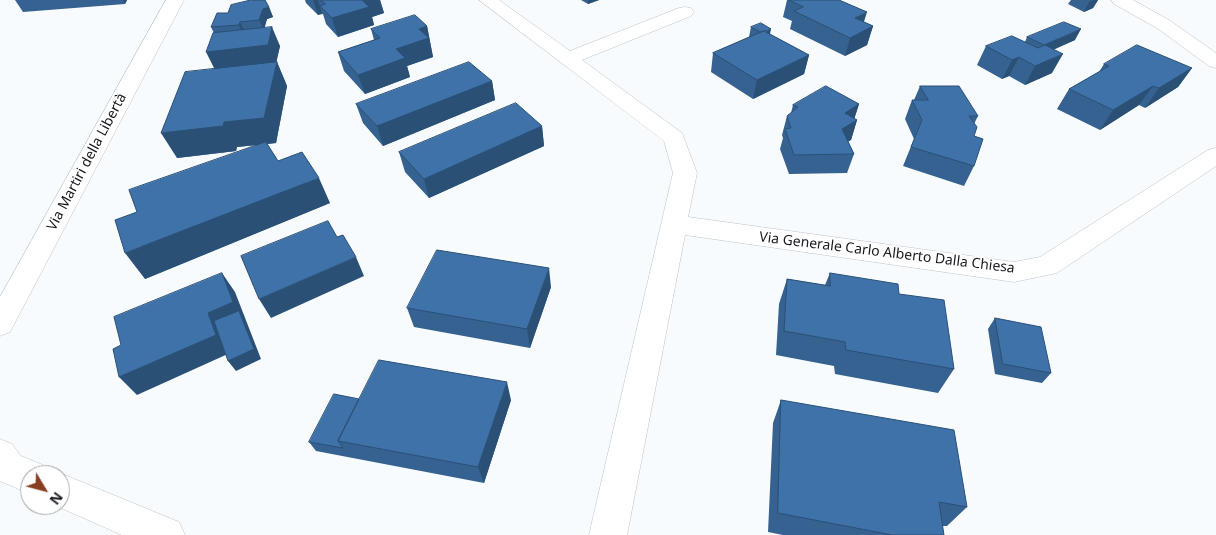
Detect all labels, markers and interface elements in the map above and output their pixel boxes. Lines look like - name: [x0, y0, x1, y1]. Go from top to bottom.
- street label: Via Martiri della Libertà: [44, 91, 130, 233]
- street label: Via Generale Carlo Alberto Dalla Chiesa: [758, 229, 1016, 277]
- north arrow: [20, 465, 70, 515]
- text: N: [46, 488, 68, 509]

